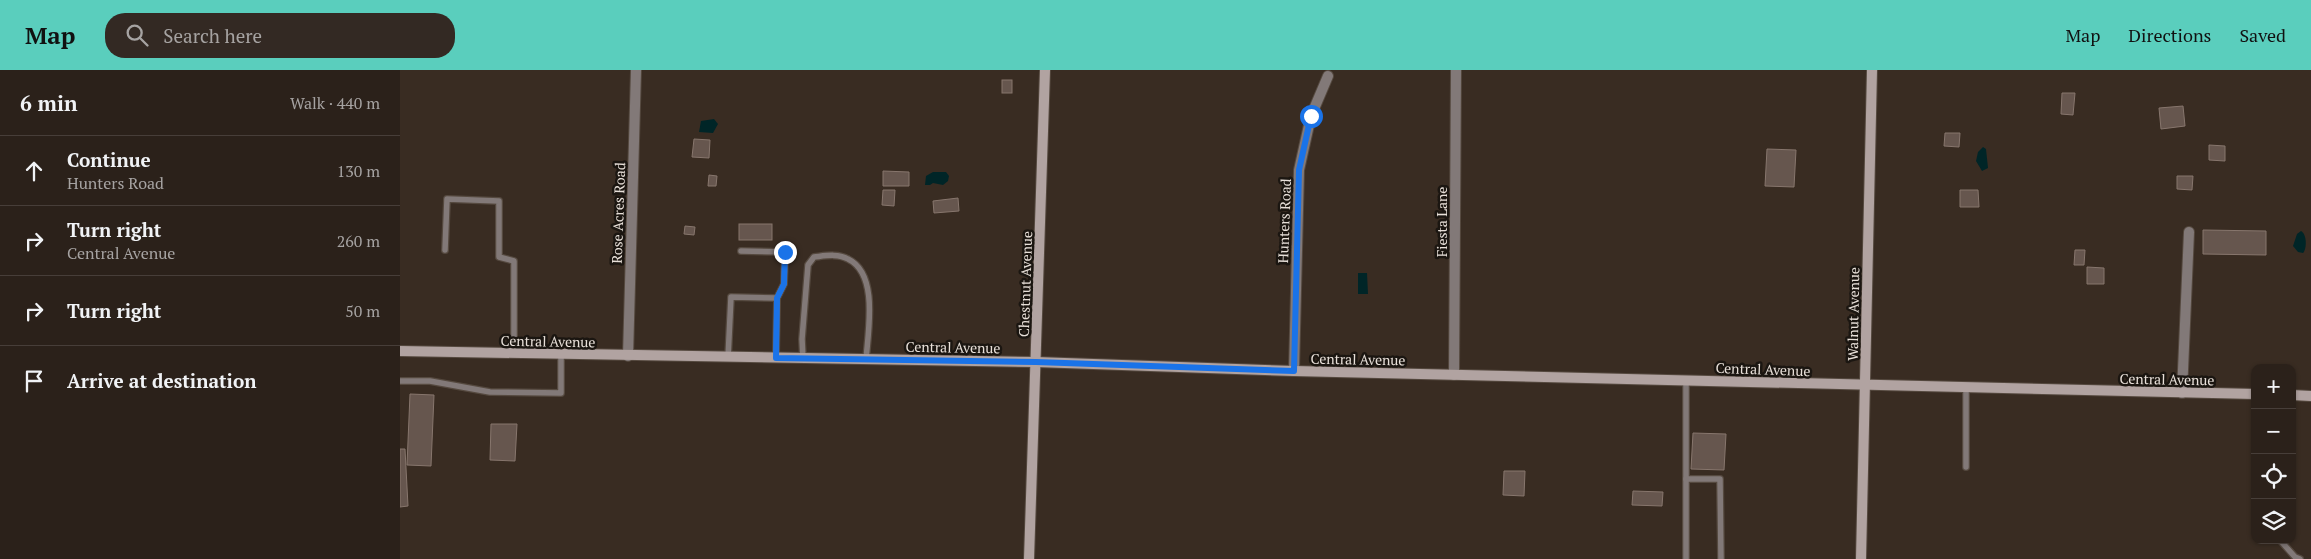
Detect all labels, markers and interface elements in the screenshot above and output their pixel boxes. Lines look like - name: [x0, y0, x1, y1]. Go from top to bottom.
- search box: [105, 13, 455, 58]
- text: Map: [25, 19, 75, 51]
- icon: search: [123, 21, 151, 49]
- text: Search here: [163, 23, 262, 48]
- text: Map: [2065, 23, 2100, 47]
- text: Directions: [2128, 23, 2211, 47]
- text: Saved: [2239, 23, 2286, 47]
- text: 6 min: [20, 89, 77, 117]
- text: Walk · 440 m: [290, 92, 380, 114]
- route start: [1300, 105, 1323, 128]
- text: Continue: [67, 147, 151, 172]
- icon: ahead: [20, 157, 48, 185]
- text: 130 m: [337, 160, 380, 182]
- street label: Rose Acres Road: [607, 162, 629, 264]
- text: Hunters Road: [67, 172, 164, 194]
- street label: Hunters Road: [1273, 178, 1295, 264]
- street label: Fiesta Lane: [1432, 187, 1451, 257]
- text: Turn right: [67, 217, 161, 242]
- icon: right: [20, 227, 48, 255]
- text: 260 m: [337, 230, 380, 252]
- street label: Chestnut Avenue: [1014, 231, 1036, 337]
- route end: [774, 241, 797, 264]
- text: Central Avenue: [67, 242, 175, 264]
- street label: Walnut Avenue: [1843, 267, 1863, 361]
- icon: right: [20, 297, 48, 325]
- text: Turn right: [67, 298, 161, 323]
- text: 50 m: [345, 300, 380, 322]
- street label: Central Avenue: [500, 331, 596, 351]
- street label: Central Avenue: [905, 337, 1001, 357]
- street label: Central Avenue: [1310, 349, 1406, 369]
- street label: Central Avenue: [1715, 358, 1811, 380]
- map controls: [2251, 364, 2296, 544]
- button: +: [2251, 364, 2296, 409]
- icon: arrive: [20, 367, 48, 395]
- text: Arrive at destination: [67, 368, 256, 393]
- street label: Central Avenue: [2119, 369, 2215, 389]
- button: −: [2251, 409, 2296, 454]
- button: locate: [2251, 454, 2296, 499]
- button: layers: [2251, 499, 2296, 544]

